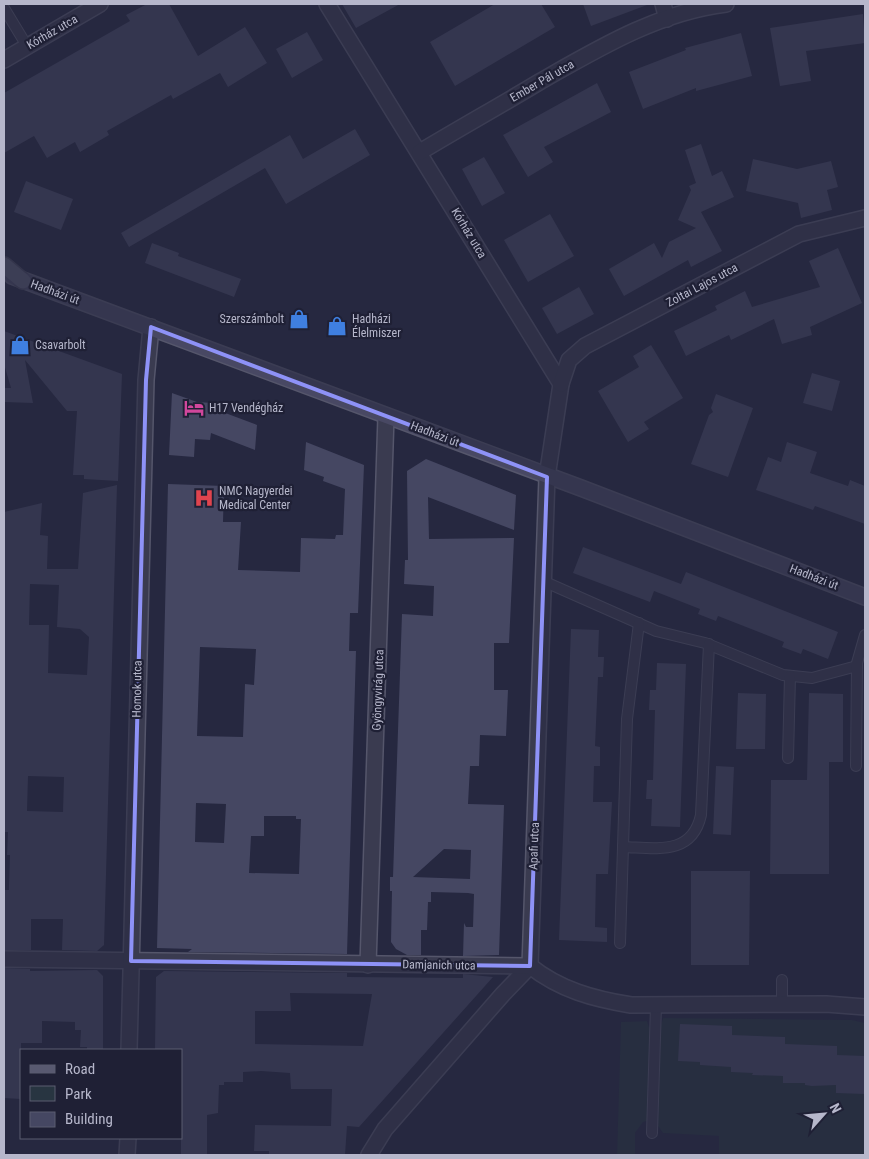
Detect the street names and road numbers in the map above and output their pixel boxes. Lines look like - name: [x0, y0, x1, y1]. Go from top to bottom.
- street label: Kórház utca: [24, 12, 80, 52]
- street label: Ember Pál utca: [508, 57, 577, 105]
- street label: Kórház utca: [449, 205, 490, 261]
- street label: Zoltai Lajos utca: [664, 260, 740, 310]
- street label: Hadházi út: [29, 277, 82, 307]
- street label: Hadházi út: [409, 418, 462, 450]
- street label: Hadházi út: [788, 561, 841, 593]
- street label: Gyöngyvirág utca: [370, 649, 386, 731]
- street label: Homok utca: [130, 660, 145, 718]
- street label: Apafi utca: [526, 822, 542, 870]
- street label: Damjanich utca: [402, 957, 476, 973]

